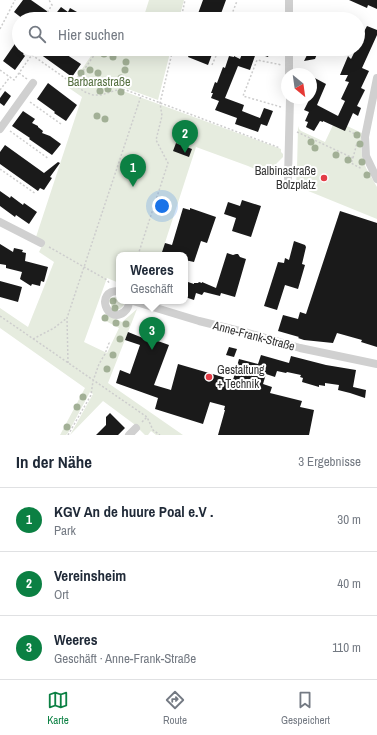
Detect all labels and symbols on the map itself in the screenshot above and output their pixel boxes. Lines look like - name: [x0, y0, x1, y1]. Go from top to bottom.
- north arrow: [281, 68, 317, 104]
- park label: Barbarastraße: [68, 74, 130, 90]
- pin: 2: [172, 120, 198, 153]
- pin: 1: [120, 154, 146, 187]
- place label: Balbinastraße Bolzplatz: [255, 163, 316, 193]
- marker: Balbinastraße Bolzplatz: [319, 173, 329, 183]
- your location: [152, 196, 172, 216]
- pin: 3: [139, 317, 165, 350]
- street label: Anne-Frank-Straße: [210, 317, 297, 355]
- place label: Gestaltung + Technik: [217, 362, 265, 392]
- marker: Gestaltung + Technik: [204, 372, 214, 382]

